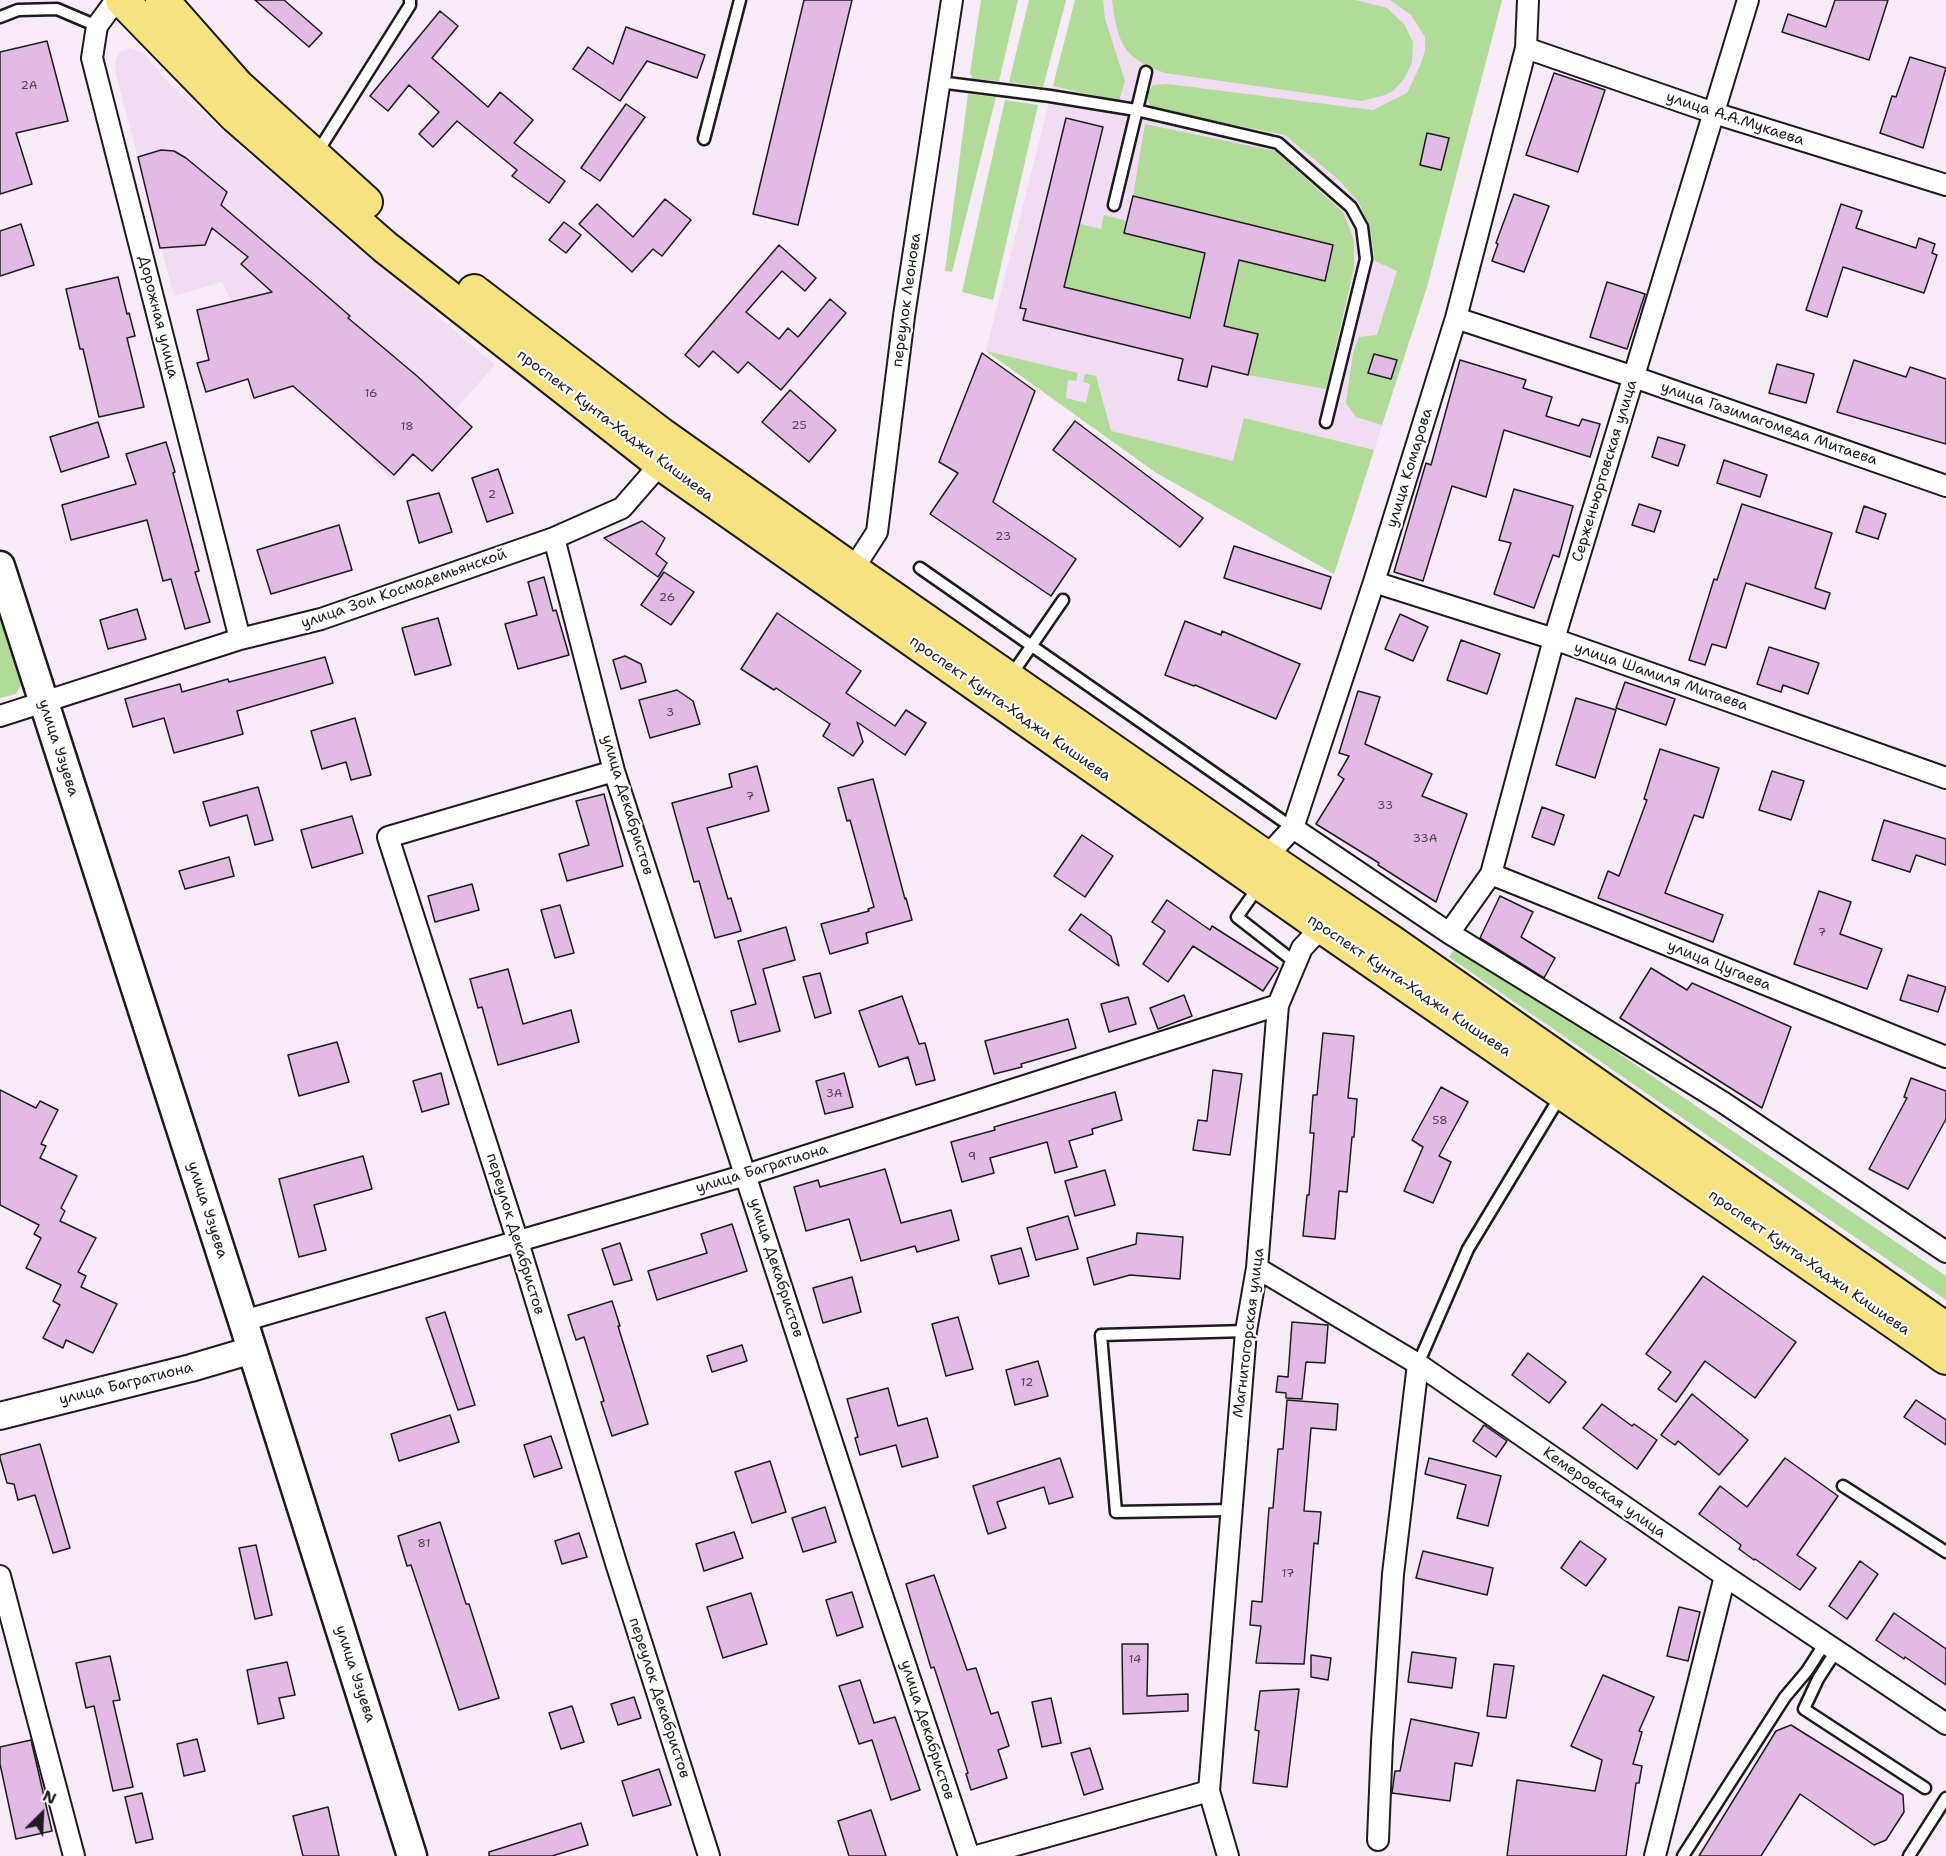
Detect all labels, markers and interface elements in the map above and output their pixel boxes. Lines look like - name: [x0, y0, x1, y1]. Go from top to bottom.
- house number: 2А: [20, 79, 38, 93]
- street label: улица А.А.Мукаева: [1664, 88, 1806, 150]
- street label: переулок Леонова: [889, 232, 925, 368]
- street label: Дорожная улица: [134, 254, 182, 380]
- street label: проспект Кунта-Хаджи Кишиева: [513, 346, 717, 506]
- street label: Серженьюртовская улица: [1569, 378, 1641, 564]
- street label: улица Газимагомеда Митаева: [1658, 378, 1880, 470]
- house number: 16: [364, 387, 378, 401]
- street label: улица Комарова: [1383, 406, 1437, 530]
- house number: 25: [791, 419, 807, 433]
- house number: 18: [400, 420, 414, 434]
- house number: 2: [488, 488, 496, 502]
- house number: 23: [995, 530, 1011, 544]
- street label: улица Зои Космодемьянской: [299, 545, 509, 633]
- house number: 26: [659, 591, 675, 605]
- street label: проспект Кунта-Хаджи Кишиева: [906, 632, 1114, 786]
- street label: улица Шамиля Митаева: [1572, 639, 1750, 715]
- street label: улица Узуева: [34, 697, 82, 799]
- house number: 3: [666, 706, 674, 720]
- street label: улица Декабристов: [597, 733, 657, 877]
- house number: 7: [746, 790, 754, 804]
- house number: 33: [1377, 799, 1393, 813]
- house number: 33А: [1413, 832, 1437, 846]
- street label: проспект Кунта-Хаджи Кишиева: [1304, 911, 1514, 1061]
- house number: 7: [1818, 926, 1826, 940]
- street label: улица Цугаева: [1664, 937, 1774, 995]
- house number: 3А: [825, 1087, 843, 1101]
- house number: 58: [1432, 1114, 1448, 1128]
- street label: улица Багратиона: [694, 1140, 830, 1198]
- house number: 9: [968, 1150, 976, 1164]
- street label: переулок Декабристов: [482, 1151, 548, 1317]
- street label: улица Узуева: [183, 1159, 231, 1261]
- street label: проспект Кунта-Хаджи Кишиева: [1705, 1186, 1913, 1340]
- street label: улица Декабристов: [745, 1196, 807, 1340]
- street label: Магнитогорская улица: [1230, 1247, 1268, 1419]
- street label: улица Багратиона: [57, 1359, 195, 1409]
- house number: 12: [1021, 1376, 1033, 1390]
- street label: Кемеровская улица: [1539, 1444, 1669, 1542]
- house number: 81: [418, 1537, 430, 1551]
- house number: 17: [1282, 1567, 1294, 1581]
- street label: переулок Декабристов: [625, 1615, 693, 1781]
- street label: улица Узуева: [331, 1623, 379, 1725]
- house number: 14: [1129, 1653, 1141, 1667]
- street label: улица Декабристов: [896, 1658, 958, 1802]
- north arrow: [12, 1784, 72, 1844]
- text: N: [39, 1785, 60, 1809]

